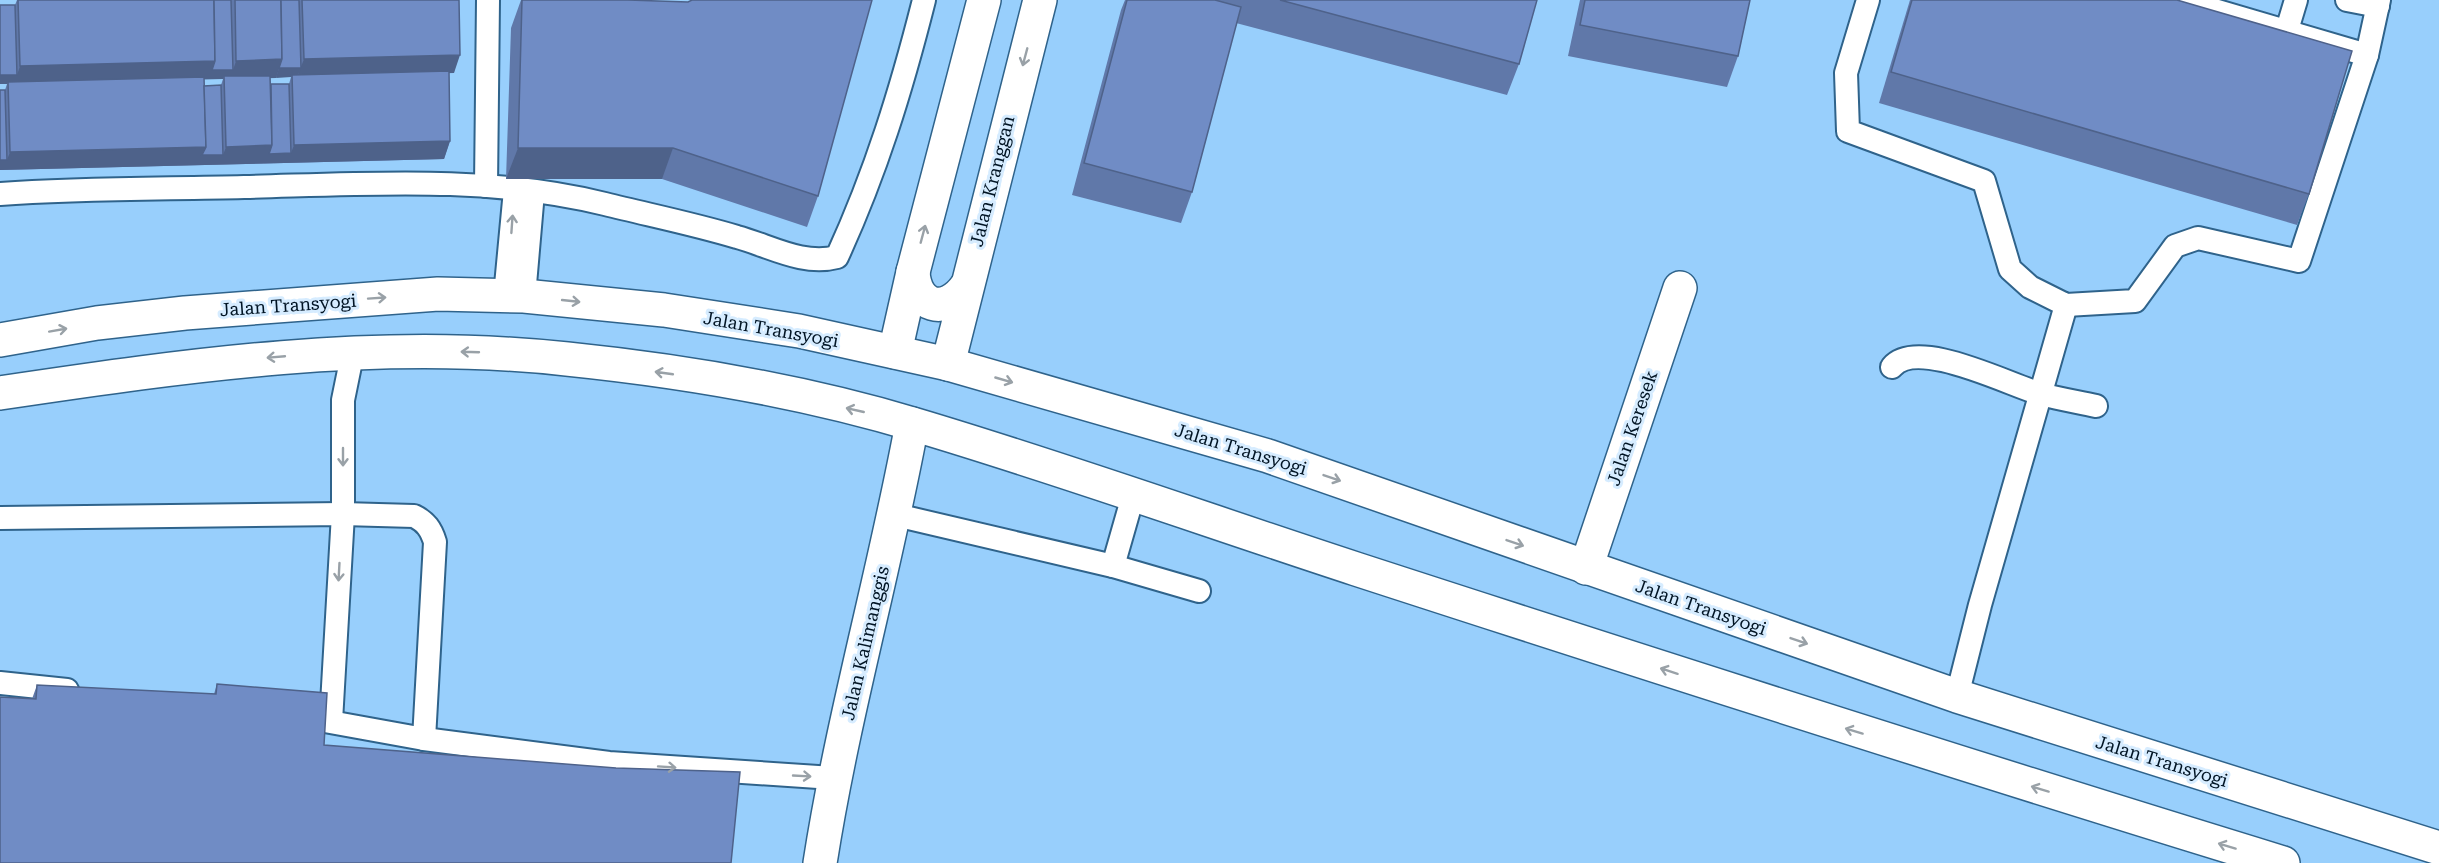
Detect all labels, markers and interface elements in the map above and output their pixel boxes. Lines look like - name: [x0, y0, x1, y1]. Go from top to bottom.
- one-way arrow: [1018, 47, 1030, 66]
- street label: Jalan Kranggan: [966, 113, 1019, 249]
- one-way arrow: [507, 215, 518, 235]
- one-way arrow: [917, 225, 929, 244]
- street label: Jalan Transyogi: [219, 290, 357, 320]
- one-way arrow: [366, 293, 386, 304]
- one-way arrow: [561, 296, 581, 307]
- street label: Jalan Transyogi: [702, 307, 841, 351]
- one-way arrow: [47, 324, 67, 335]
- one-way arrow: [461, 346, 481, 358]
- one-way arrow: [266, 352, 286, 363]
- one-way arrow: [655, 367, 674, 378]
- street label: Jalan Keresek: [1602, 368, 1662, 488]
- one-way arrow: [994, 375, 1013, 386]
- one-way arrow: [846, 404, 865, 415]
- street label: Jalan Transyogi: [1172, 419, 1310, 479]
- one-way arrow: [337, 446, 349, 466]
- one-way arrow: [1322, 474, 1341, 485]
- one-way arrow: [1506, 539, 1524, 550]
- one-way arrow: [334, 562, 345, 582]
- street label: Jalan Kalimanggis: [837, 564, 893, 722]
- street label: Jalan Transyogi: [1633, 575, 1769, 639]
- one-way arrow: [1789, 637, 1808, 648]
- one-way arrow: [1660, 665, 1679, 676]
- one-way arrow: [1845, 725, 1864, 736]
- street label: Jalan Transyogi: [2093, 731, 2231, 791]
- one-way arrow: [656, 762, 676, 773]
- one-way arrow: [791, 771, 811, 782]
- one-way arrow: [2031, 783, 2050, 794]
- one-way arrow: [2218, 840, 2237, 851]

